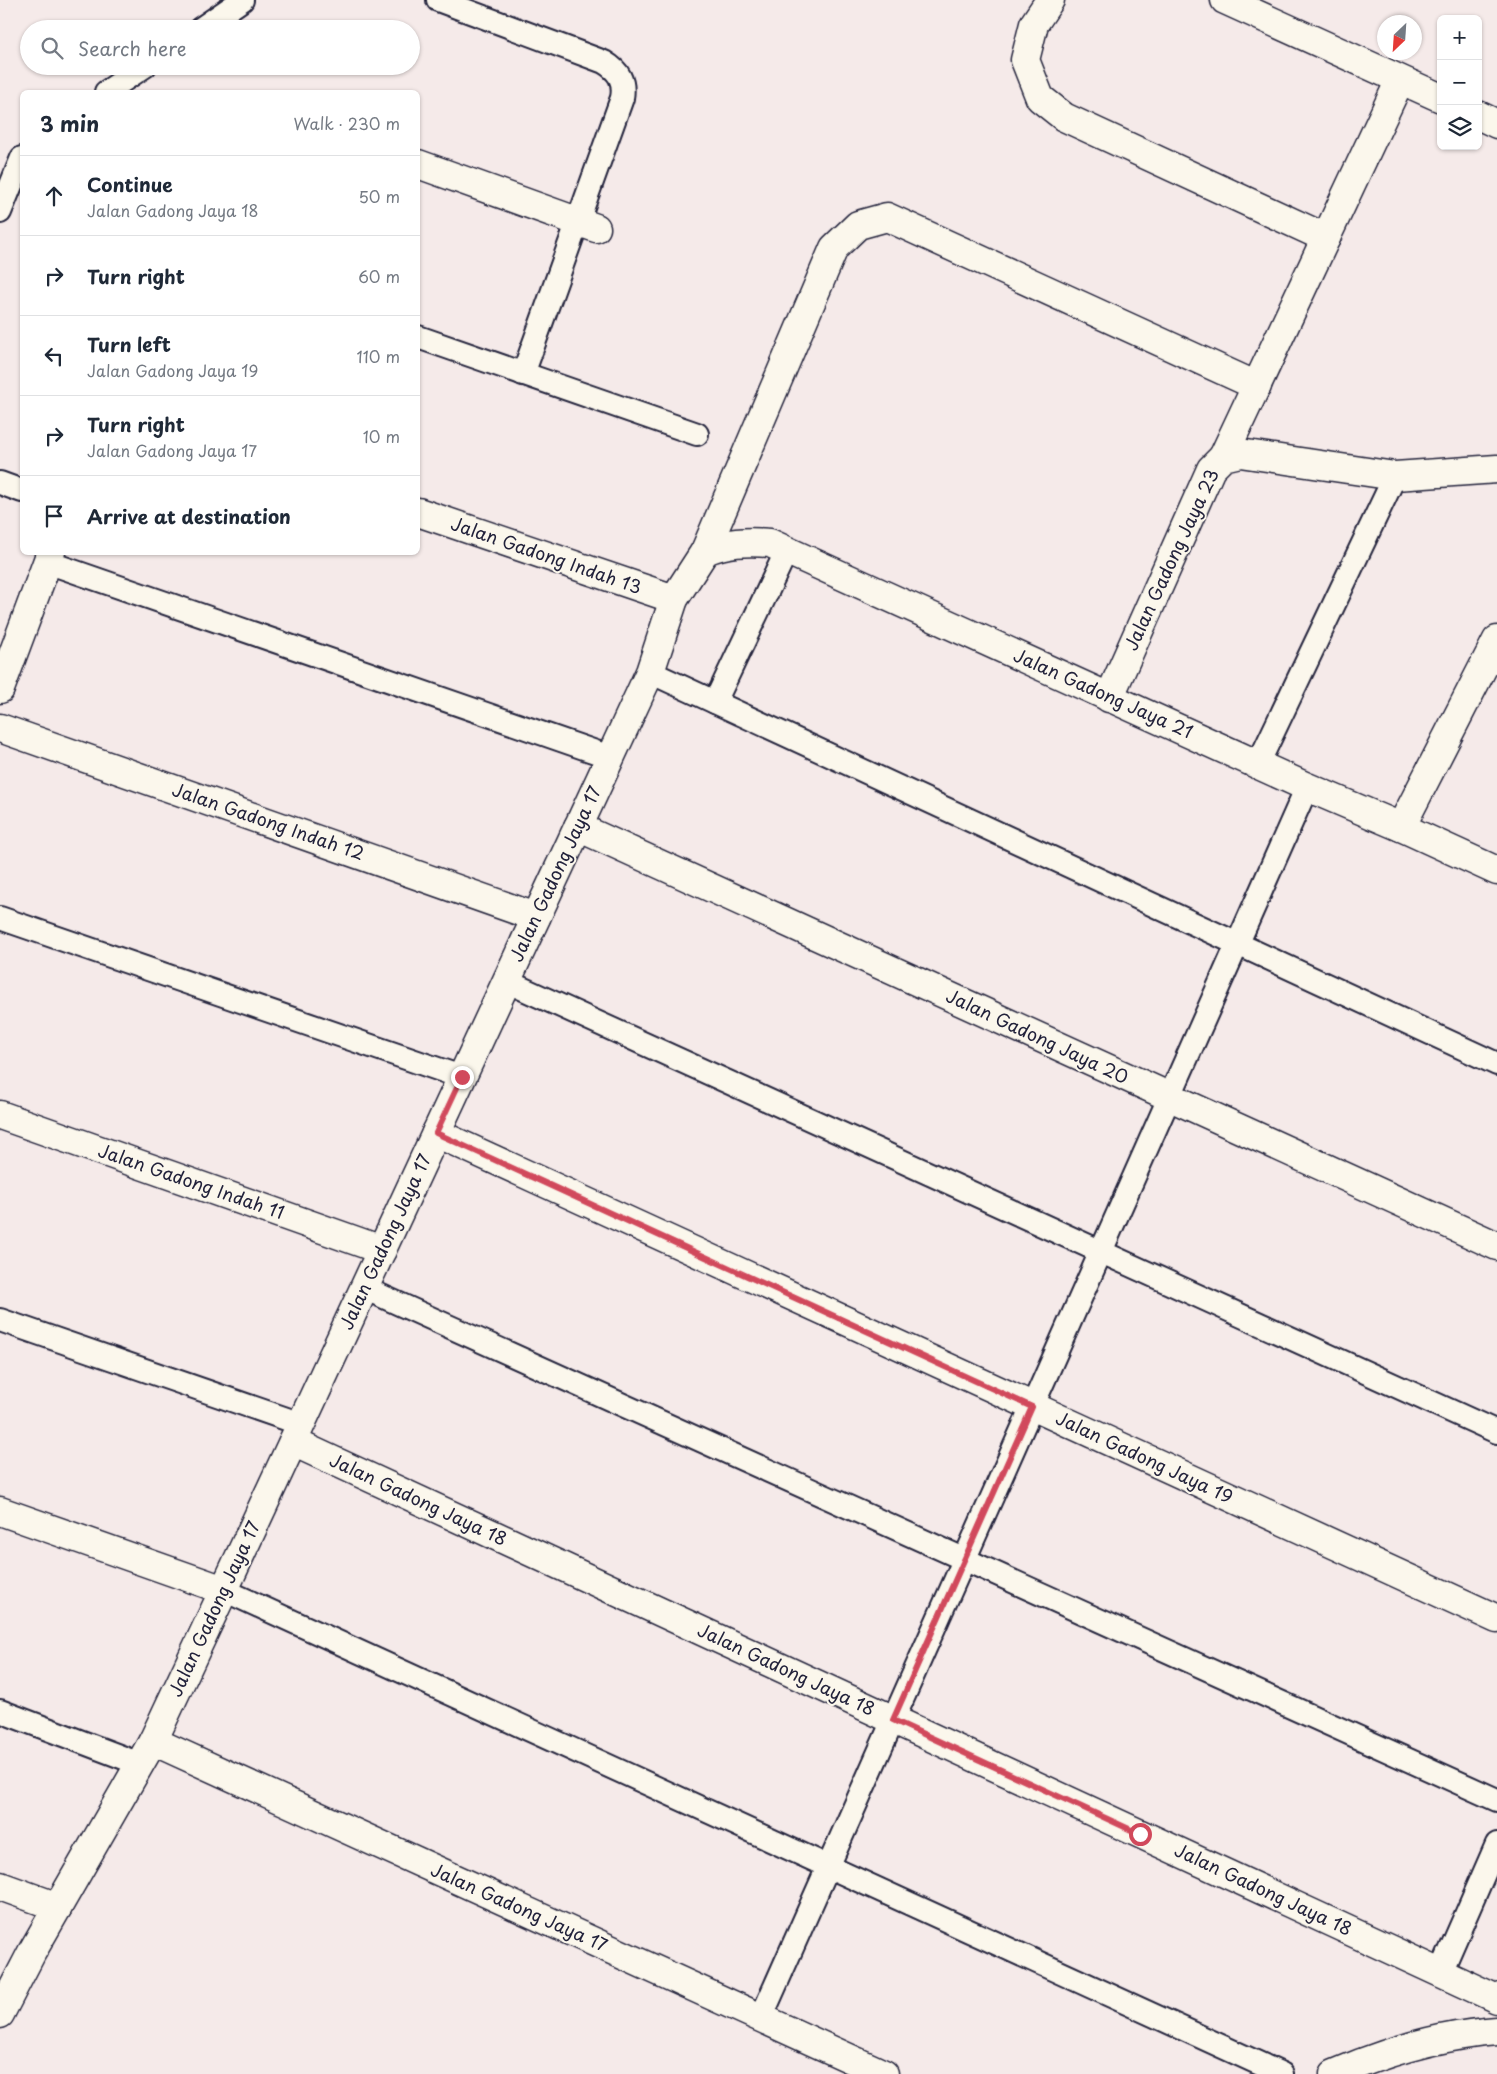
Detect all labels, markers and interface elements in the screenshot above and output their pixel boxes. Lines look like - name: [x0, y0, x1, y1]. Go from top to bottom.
- north arrow: [1377, 15, 1422, 60]
- map controls: [1437, 15, 1482, 150]
- button: +: [1437, 15, 1482, 60]
- search box: [20, 20, 420, 75]
- icon: search: [38, 34, 66, 62]
- text: Search here: [78, 34, 187, 62]
- button: −: [1437, 60, 1482, 105]
- button: layers: [1437, 105, 1482, 150]
- text: 3 min: [40, 107, 99, 139]
- text: Walk · 230 m: [293, 111, 400, 135]
- text: Continue: [87, 170, 173, 198]
- icon: ahead: [40, 182, 68, 210]
- text: 50 m: [359, 184, 400, 208]
- text: Jalan Gadong Jaya 18: [87, 198, 258, 222]
- icon: right: [40, 262, 68, 290]
- text: Turn right: [87, 262, 185, 290]
- text: 60 m: [358, 264, 400, 288]
- text: Turn left: [87, 330, 171, 358]
- icon: left: [40, 342, 68, 370]
- text: 110 m: [357, 344, 400, 368]
- text: Jalan Gadong Jaya 19: [87, 358, 258, 382]
- text: Turn right: [87, 410, 185, 438]
- icon: right: [40, 422, 68, 450]
- text: 10 m: [363, 424, 400, 448]
- text: Jalan Gadong Jaya 17: [87, 438, 257, 462]
- street label: Jalan Gadong Jaya 23: [1117, 464, 1225, 655]
- icon: arrive: [40, 502, 68, 530]
- text: Arrive at destination: [87, 502, 291, 530]
- street label: Jalan Gadong Indah 13: [447, 509, 646, 600]
- street label: Jalan Gadong Jaya 21: [1009, 641, 1198, 744]
- street label: Jalan Gadong Indah 12: [169, 775, 368, 866]
- street label: Jalan Gadong Jaya 17: [502, 781, 607, 966]
- street label: Jalan Gadong Jaya 20: [942, 981, 1133, 1090]
- route end: [451, 1066, 474, 1089]
- street label: Jalan Gadong Indah 11: [95, 1136, 288, 1225]
- street label: Jalan Gadong Jaya 17: [332, 1149, 437, 1334]
- street label: Jalan Gadong Jaya 19: [1052, 1404, 1238, 1510]
- street label: Jalan Gadong Jaya 18: [326, 1446, 512, 1552]
- street label: Jalan Gadong Jaya 17: [161, 1516, 266, 1701]
- street label: Jalan Gadong Jaya 18: [694, 1616, 880, 1722]
- route start: [1129, 1823, 1152, 1846]
- street label: Jalan Gadong Jaya 18: [1171, 1836, 1357, 1942]
- street label: Jalan Gadong Jaya 17: [427, 1855, 613, 1958]

